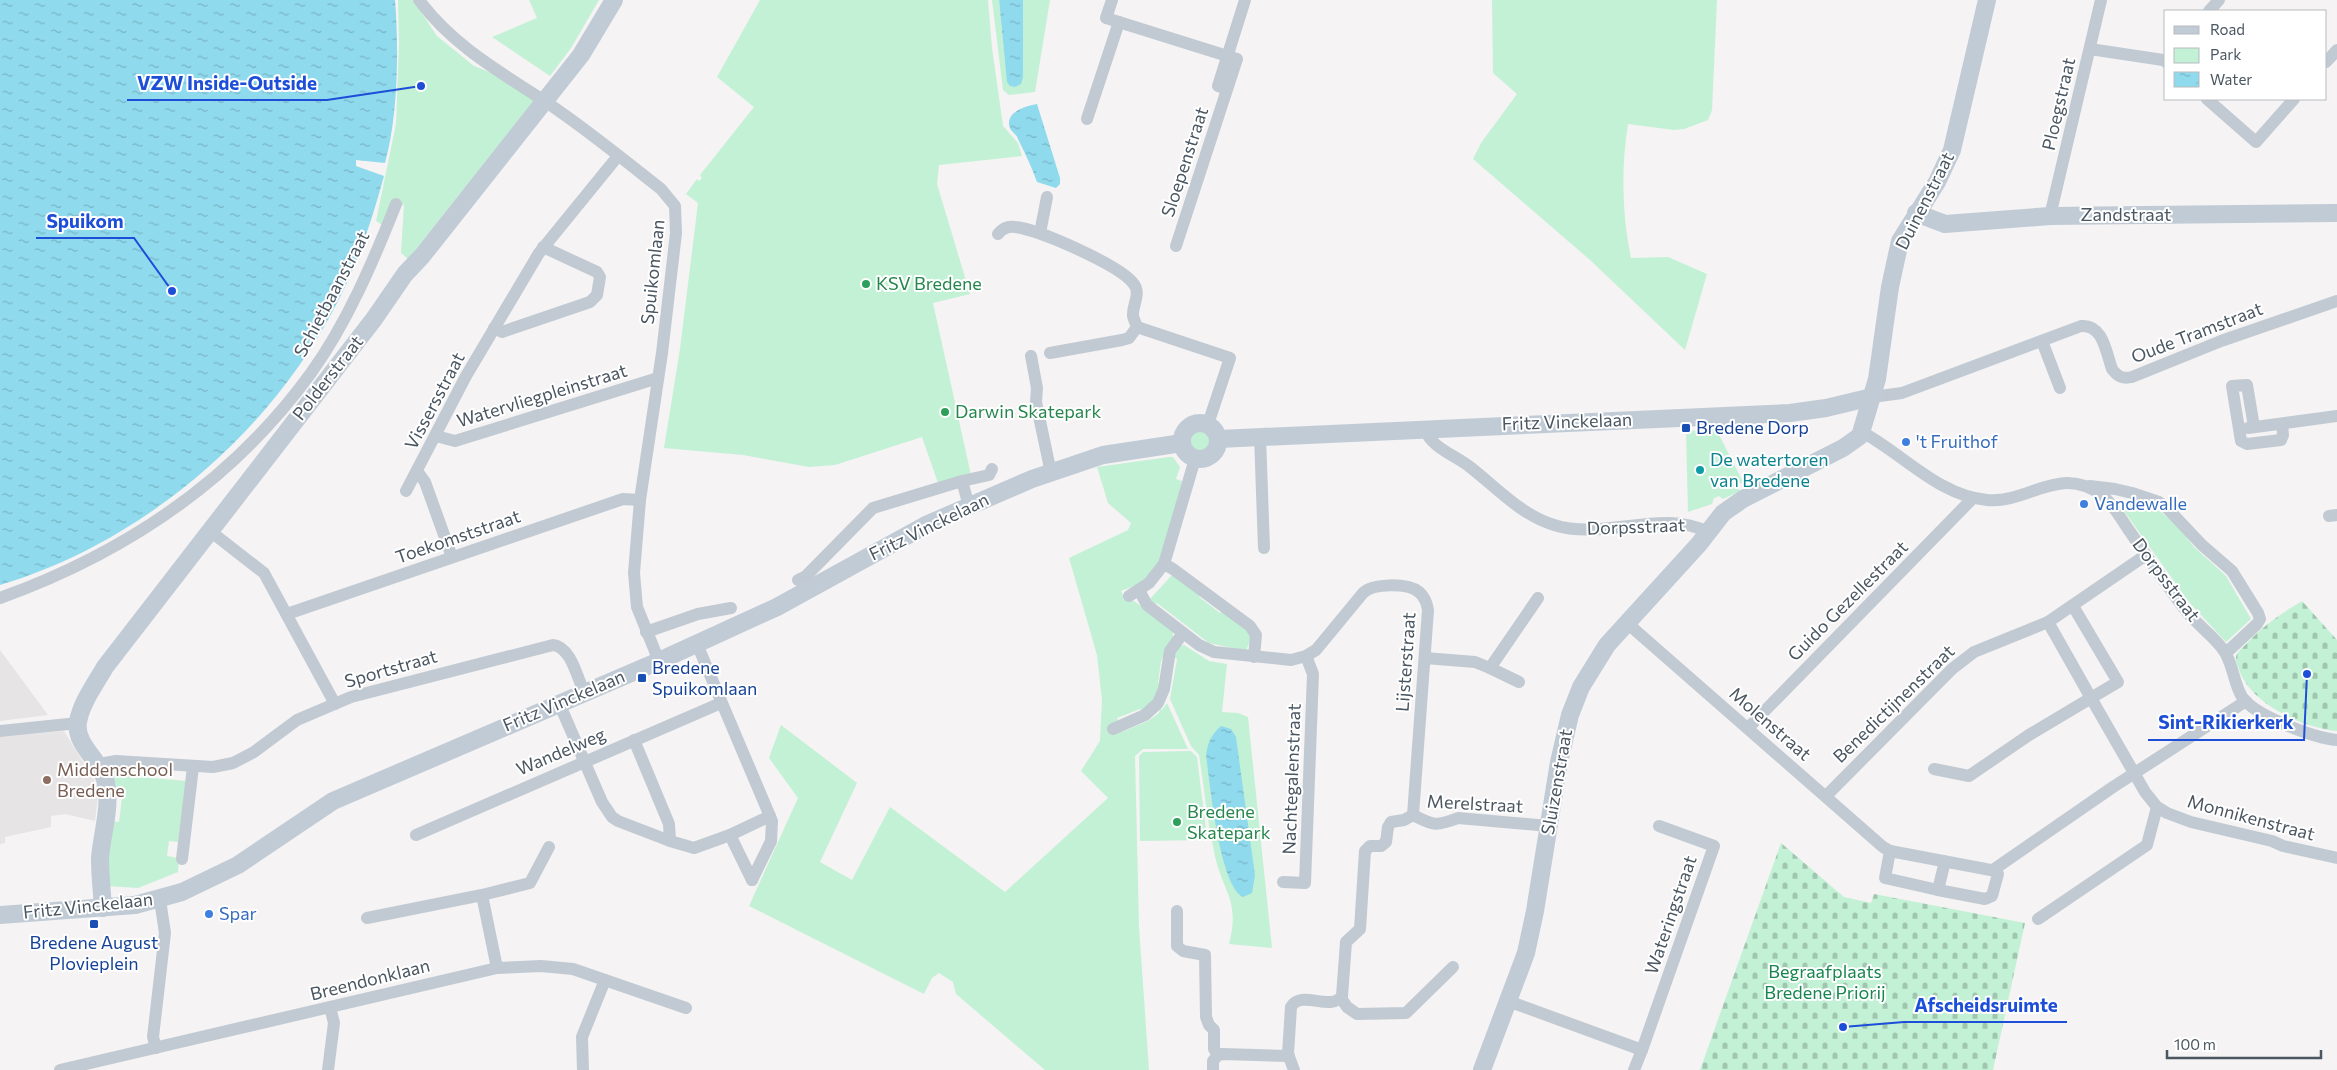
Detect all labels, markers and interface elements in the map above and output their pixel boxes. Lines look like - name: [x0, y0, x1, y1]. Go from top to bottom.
- legend: [2164, 10, 2327, 100]
- text: Road: [2210, 20, 2245, 38]
- text: Park: [2210, 45, 2241, 63]
- street label: Ploegstraat: [2037, 55, 2079, 152]
- callout: VZW Inside-Outside: [127, 66, 327, 100]
- text: Water: [2210, 70, 2252, 88]
- text: VZW Inside-Outside: [137, 71, 317, 94]
- street label: Sloepenstraat: [1156, 104, 1212, 220]
- street label: Duinenstraat: [1890, 148, 1958, 253]
- street label: Zandstraat: [2081, 203, 2171, 225]
- callout: Spuikom: [36, 204, 134, 238]
- text: Spuikom: [46, 209, 124, 232]
- street label: Spuikomlaan: [636, 218, 668, 325]
- street label: Schietbaanstraat: [289, 227, 374, 360]
- place label: KSV Bredene: [876, 272, 982, 294]
- marker: KSV Bredene: [860, 278, 872, 290]
- street label: Oude Tramstraat: [2128, 297, 2265, 367]
- street label: Polderstraat: [287, 330, 367, 424]
- street label: Vissersstraat: [399, 348, 469, 453]
- street label: Watervliegpleinstraat: [454, 359, 629, 431]
- place label: Darwin Skatepark: [955, 400, 1101, 422]
- marker: Darwin Skatepark: [939, 406, 951, 418]
- street label: Fritz Vinckelaan: [1501, 408, 1633, 434]
- place label: Bredene Dorp: [1696, 416, 1809, 438]
- marker: Bredene Dorp: [1680, 422, 1692, 434]
- place label: 't Fruithof: [1916, 430, 1999, 452]
- marker: 't Fruithof: [1900, 436, 1912, 448]
- place label: De watertoren van Bredene: [1710, 448, 1828, 491]
- marker: De watertoren van Bredene: [1694, 464, 1706, 476]
- street label: Fritz Vinckelaan: [865, 488, 992, 565]
- place label: Vandewalle: [2094, 492, 2187, 514]
- marker: Vandewalle: [2078, 498, 2090, 510]
- street label: Toekomststraat: [392, 504, 523, 568]
- street label: Dorpsstraat: [1586, 513, 1686, 539]
- street label: Dorpsstraat: [2128, 533, 2205, 625]
- street label: Guido Gezellestraat: [1783, 536, 1912, 665]
- street label: Lijsterstraat: [1391, 611, 1419, 713]
- street label: Benedictijnenstraat: [1828, 640, 1959, 767]
- street label: Sportstraat: [342, 644, 440, 692]
- place label: Bredene Spuikomlaan: [652, 656, 757, 699]
- street label: Fritz Vinckelaan: [499, 664, 628, 736]
- marker: Bredene Spuikomlaan: [636, 672, 648, 684]
- street label: Molenstraat: [1725, 682, 1816, 765]
- street label: Nachtegalenstraat: [1277, 703, 1305, 855]
- callout: Sint-Rikierkerk: [2148, 706, 2304, 740]
- text: Sint-Rikierkerk: [2158, 710, 2294, 733]
- street label: Wandelweg: [513, 722, 609, 780]
- street label: Sluizenstraat: [1536, 727, 1576, 837]
- place label: Middenschool Bredene: [57, 758, 173, 801]
- marker: Middenschool Bredene: [41, 774, 53, 786]
- street label: Merelstraat: [1426, 789, 1524, 817]
- street label: Monnikenstraat: [2185, 789, 2317, 845]
- place label: Bredene Skatepark: [1187, 800, 1271, 843]
- marker: Bredene Skatepark: [1171, 816, 1183, 828]
- street label: Wateringstraat: [1639, 852, 1701, 977]
- street label: Fritz Vinckelaan: [22, 887, 154, 923]
- place label: Spar: [219, 902, 257, 924]
- marker: Spar: [203, 908, 215, 920]
- marker: Bredene August Plovieplein: [88, 918, 100, 930]
- place label: Bredene August Plovieplein: [30, 931, 158, 974]
- street label: Breendonklaan: [308, 954, 432, 1005]
- park label: Begraafplaats Bredene Priorij: [1764, 960, 1886, 1003]
- callout: Afscheidsruimte: [1904, 988, 2067, 1022]
- text: Afscheidsruimte: [1914, 993, 2058, 1016]
- scale bar: [2167, 1028, 2321, 1060]
- text: 100 m: [2174, 1035, 2216, 1053]

